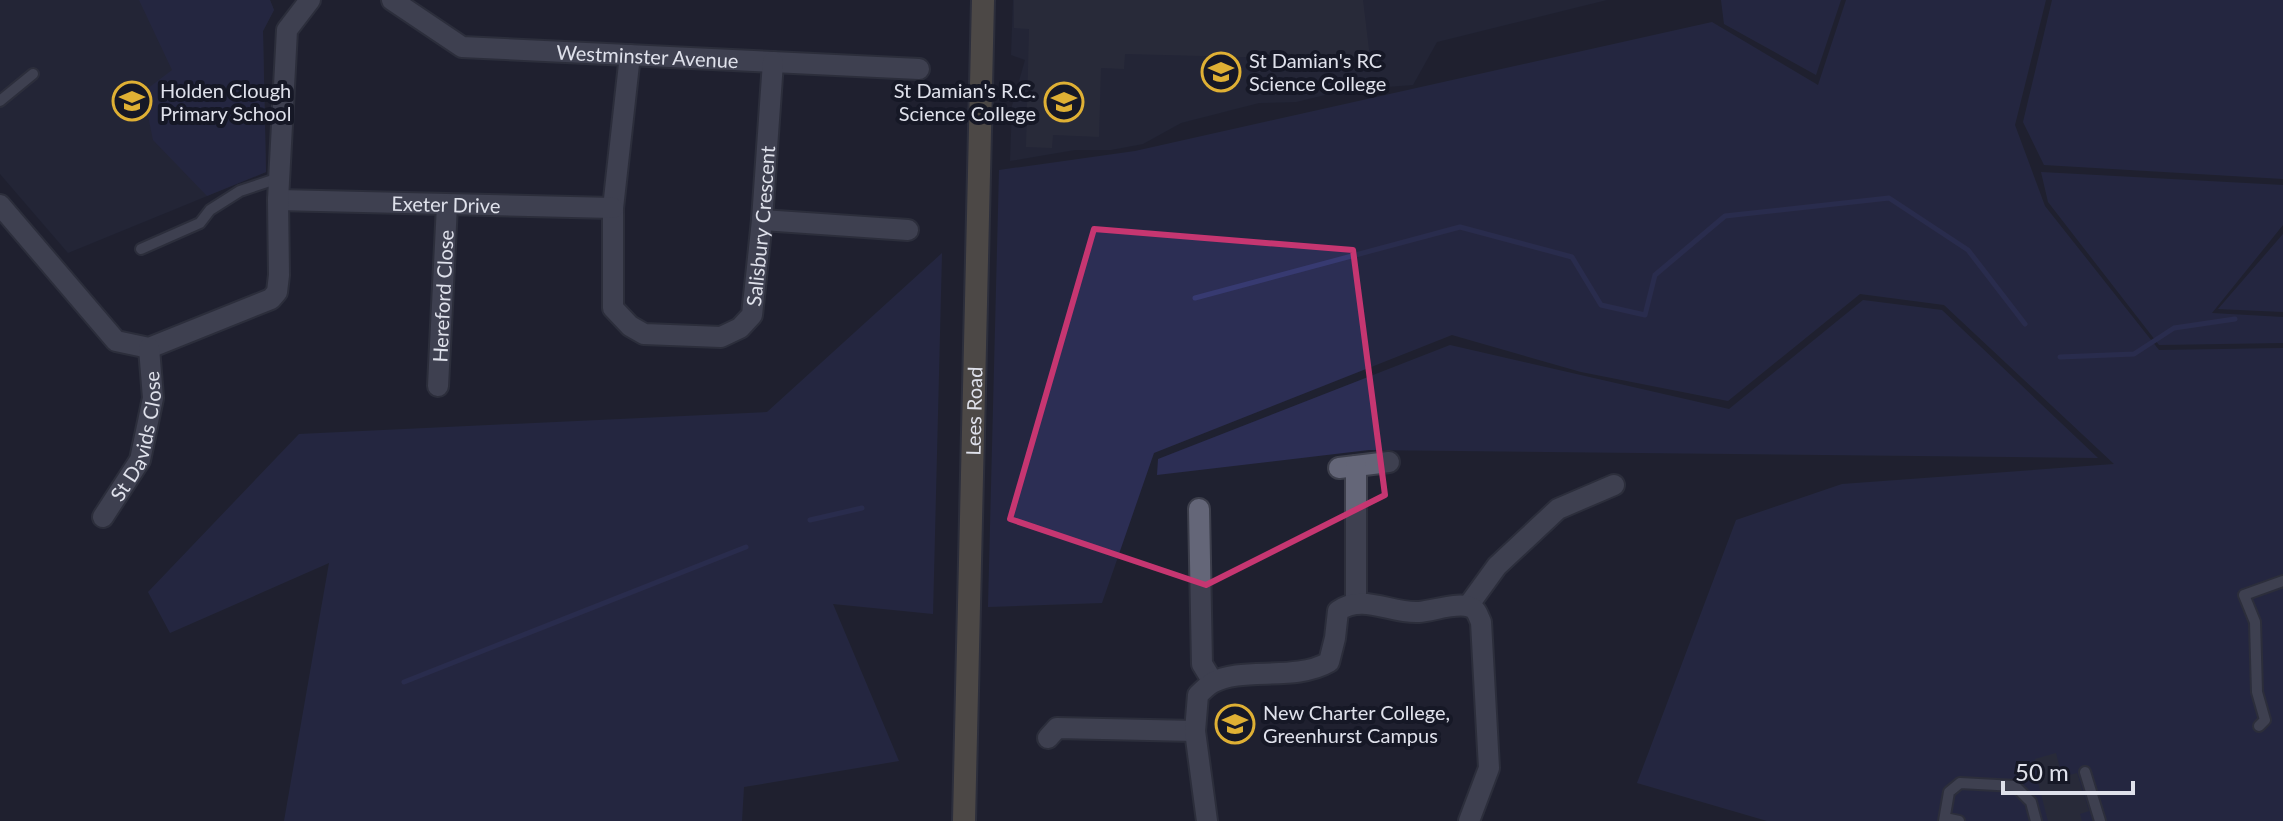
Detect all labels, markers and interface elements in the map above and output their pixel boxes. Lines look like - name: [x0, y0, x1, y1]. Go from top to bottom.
- street label: Westminster Avenue: [556, 40, 739, 72]
- place label: St Damian's RC Science College: [1249, 48, 1386, 95]
- school or university icon: St Damian's RC Science College: [1200, 51, 1242, 93]
- place label: Holden Clough Primary School: [160, 78, 291, 125]
- place label: St Damian's R.C. Science College: [894, 78, 1036, 125]
- school or university icon: Holden Clough Primary School: [111, 80, 153, 122]
- school or university icon: St Damian's R.C. Science College: [1043, 81, 1085, 123]
- street label: Salisbury Crescent: [741, 145, 779, 307]
- street label: Exeter Drive: [391, 191, 501, 217]
- street label: Hereford Close: [427, 229, 458, 363]
- street label: Lees Road: [960, 366, 987, 456]
- street label: St Davids Close: [105, 370, 165, 505]
- place label: New Charter College, Greenhurst Campus: [1263, 700, 1450, 747]
- school or university icon: New Charter College, Greenhurst Campus: [1214, 703, 1256, 745]
- scale bar: [2003, 745, 2133, 795]
- text: 50 m: [2015, 757, 2069, 786]

